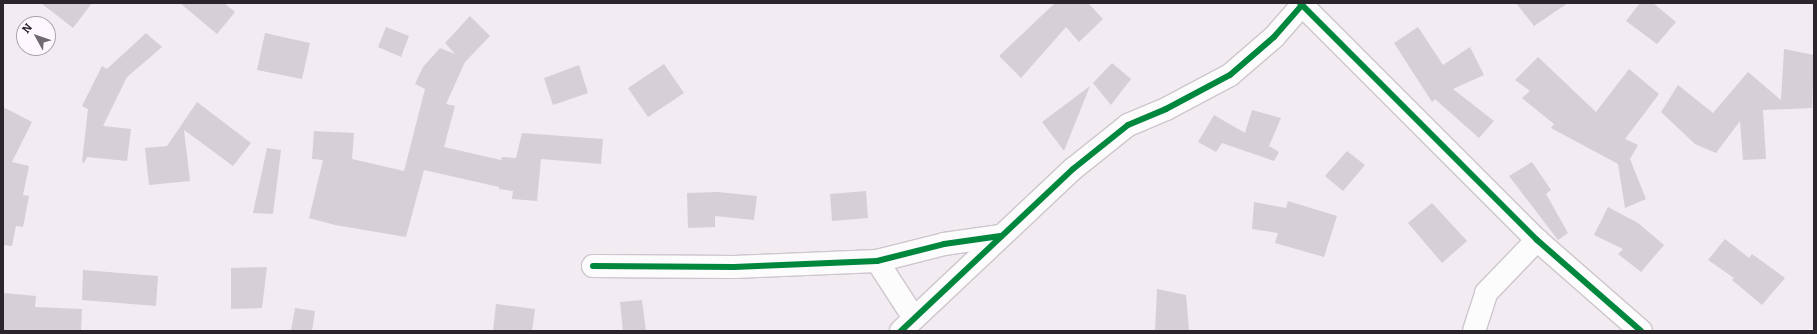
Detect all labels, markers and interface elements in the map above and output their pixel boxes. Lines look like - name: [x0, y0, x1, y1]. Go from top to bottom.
- north arrow: [16, 16, 56, 56]
- text: N: [19, 21, 35, 36]

